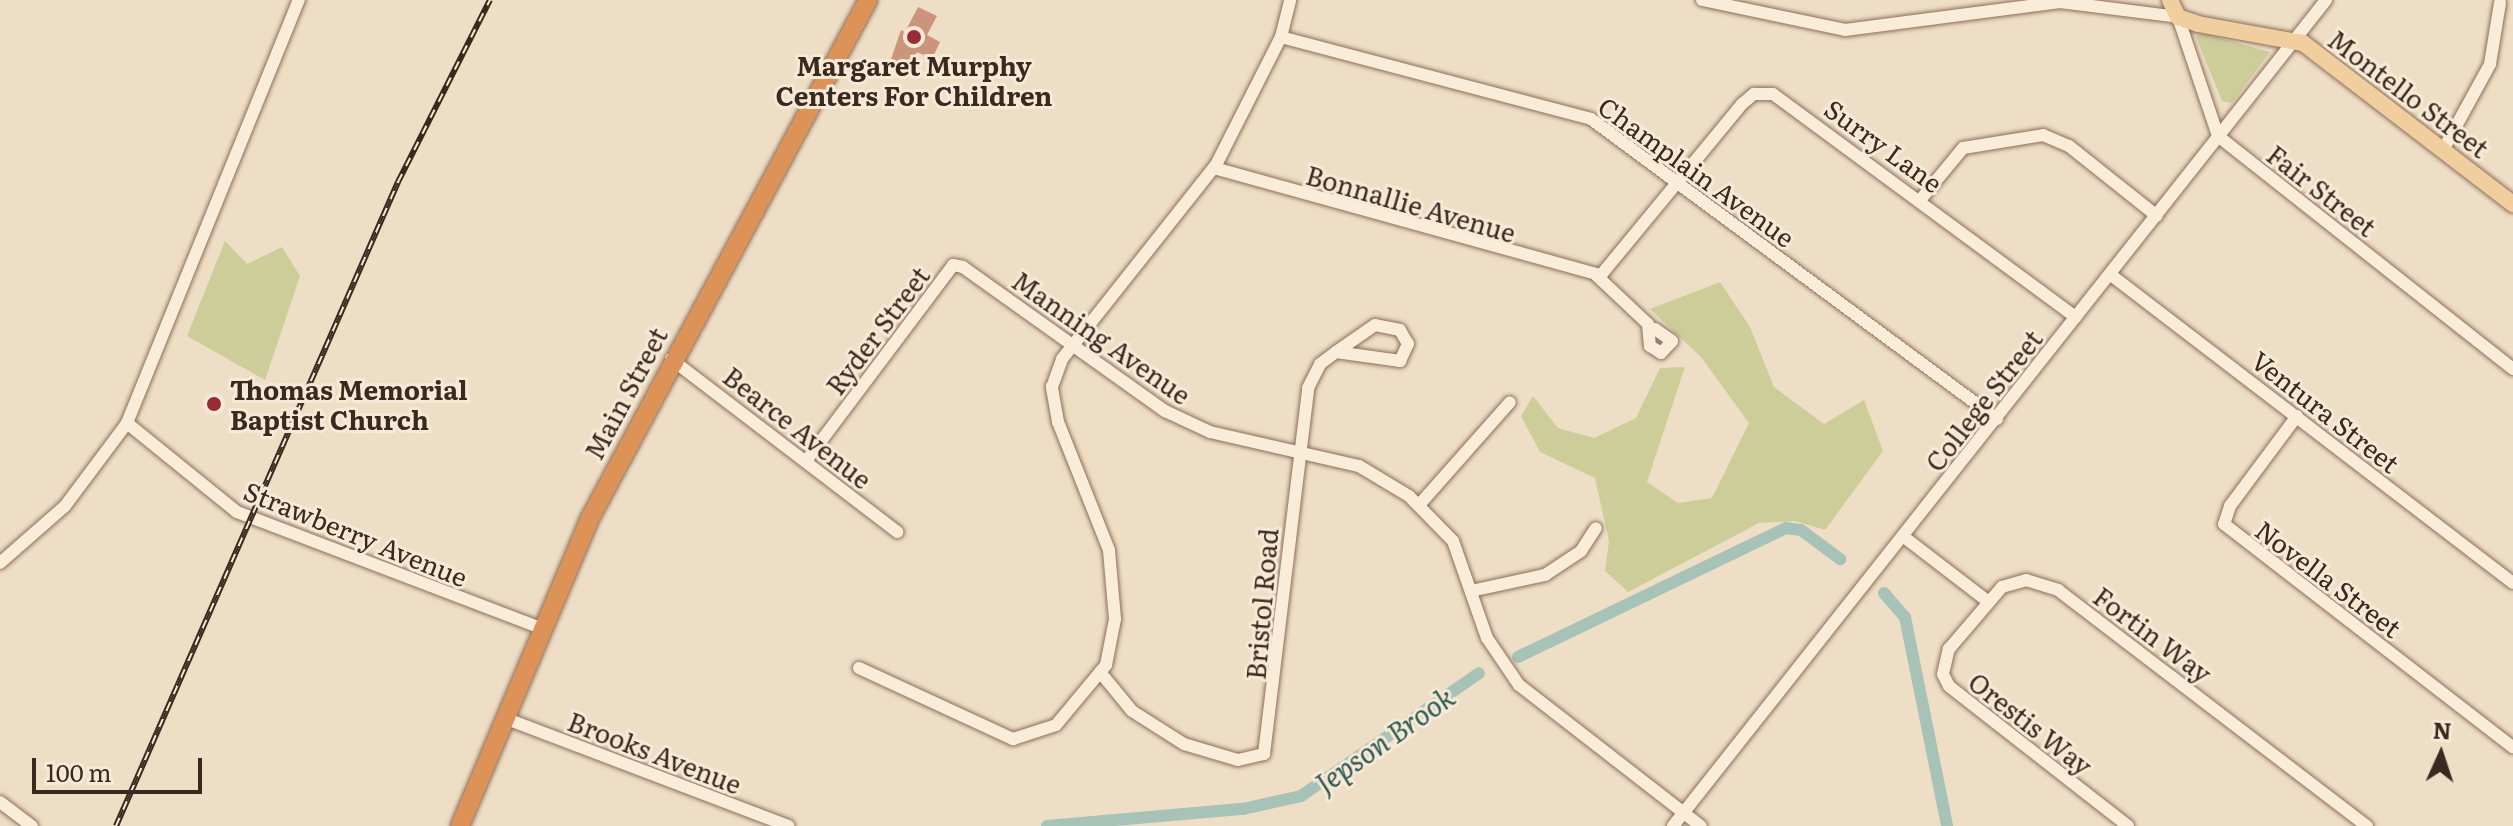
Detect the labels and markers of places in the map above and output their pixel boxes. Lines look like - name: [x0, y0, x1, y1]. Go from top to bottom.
- marker: Margaret Murphy Centers For Children: [905, 28, 923, 46]
- place label: Margaret Murphy Centers For Children: [776, 49, 1052, 110]
- place label: Thomas Memorial Baptist Church: [230, 373, 468, 434]
- marker: Thomas Memorial Baptist Church: [205, 395, 223, 413]

